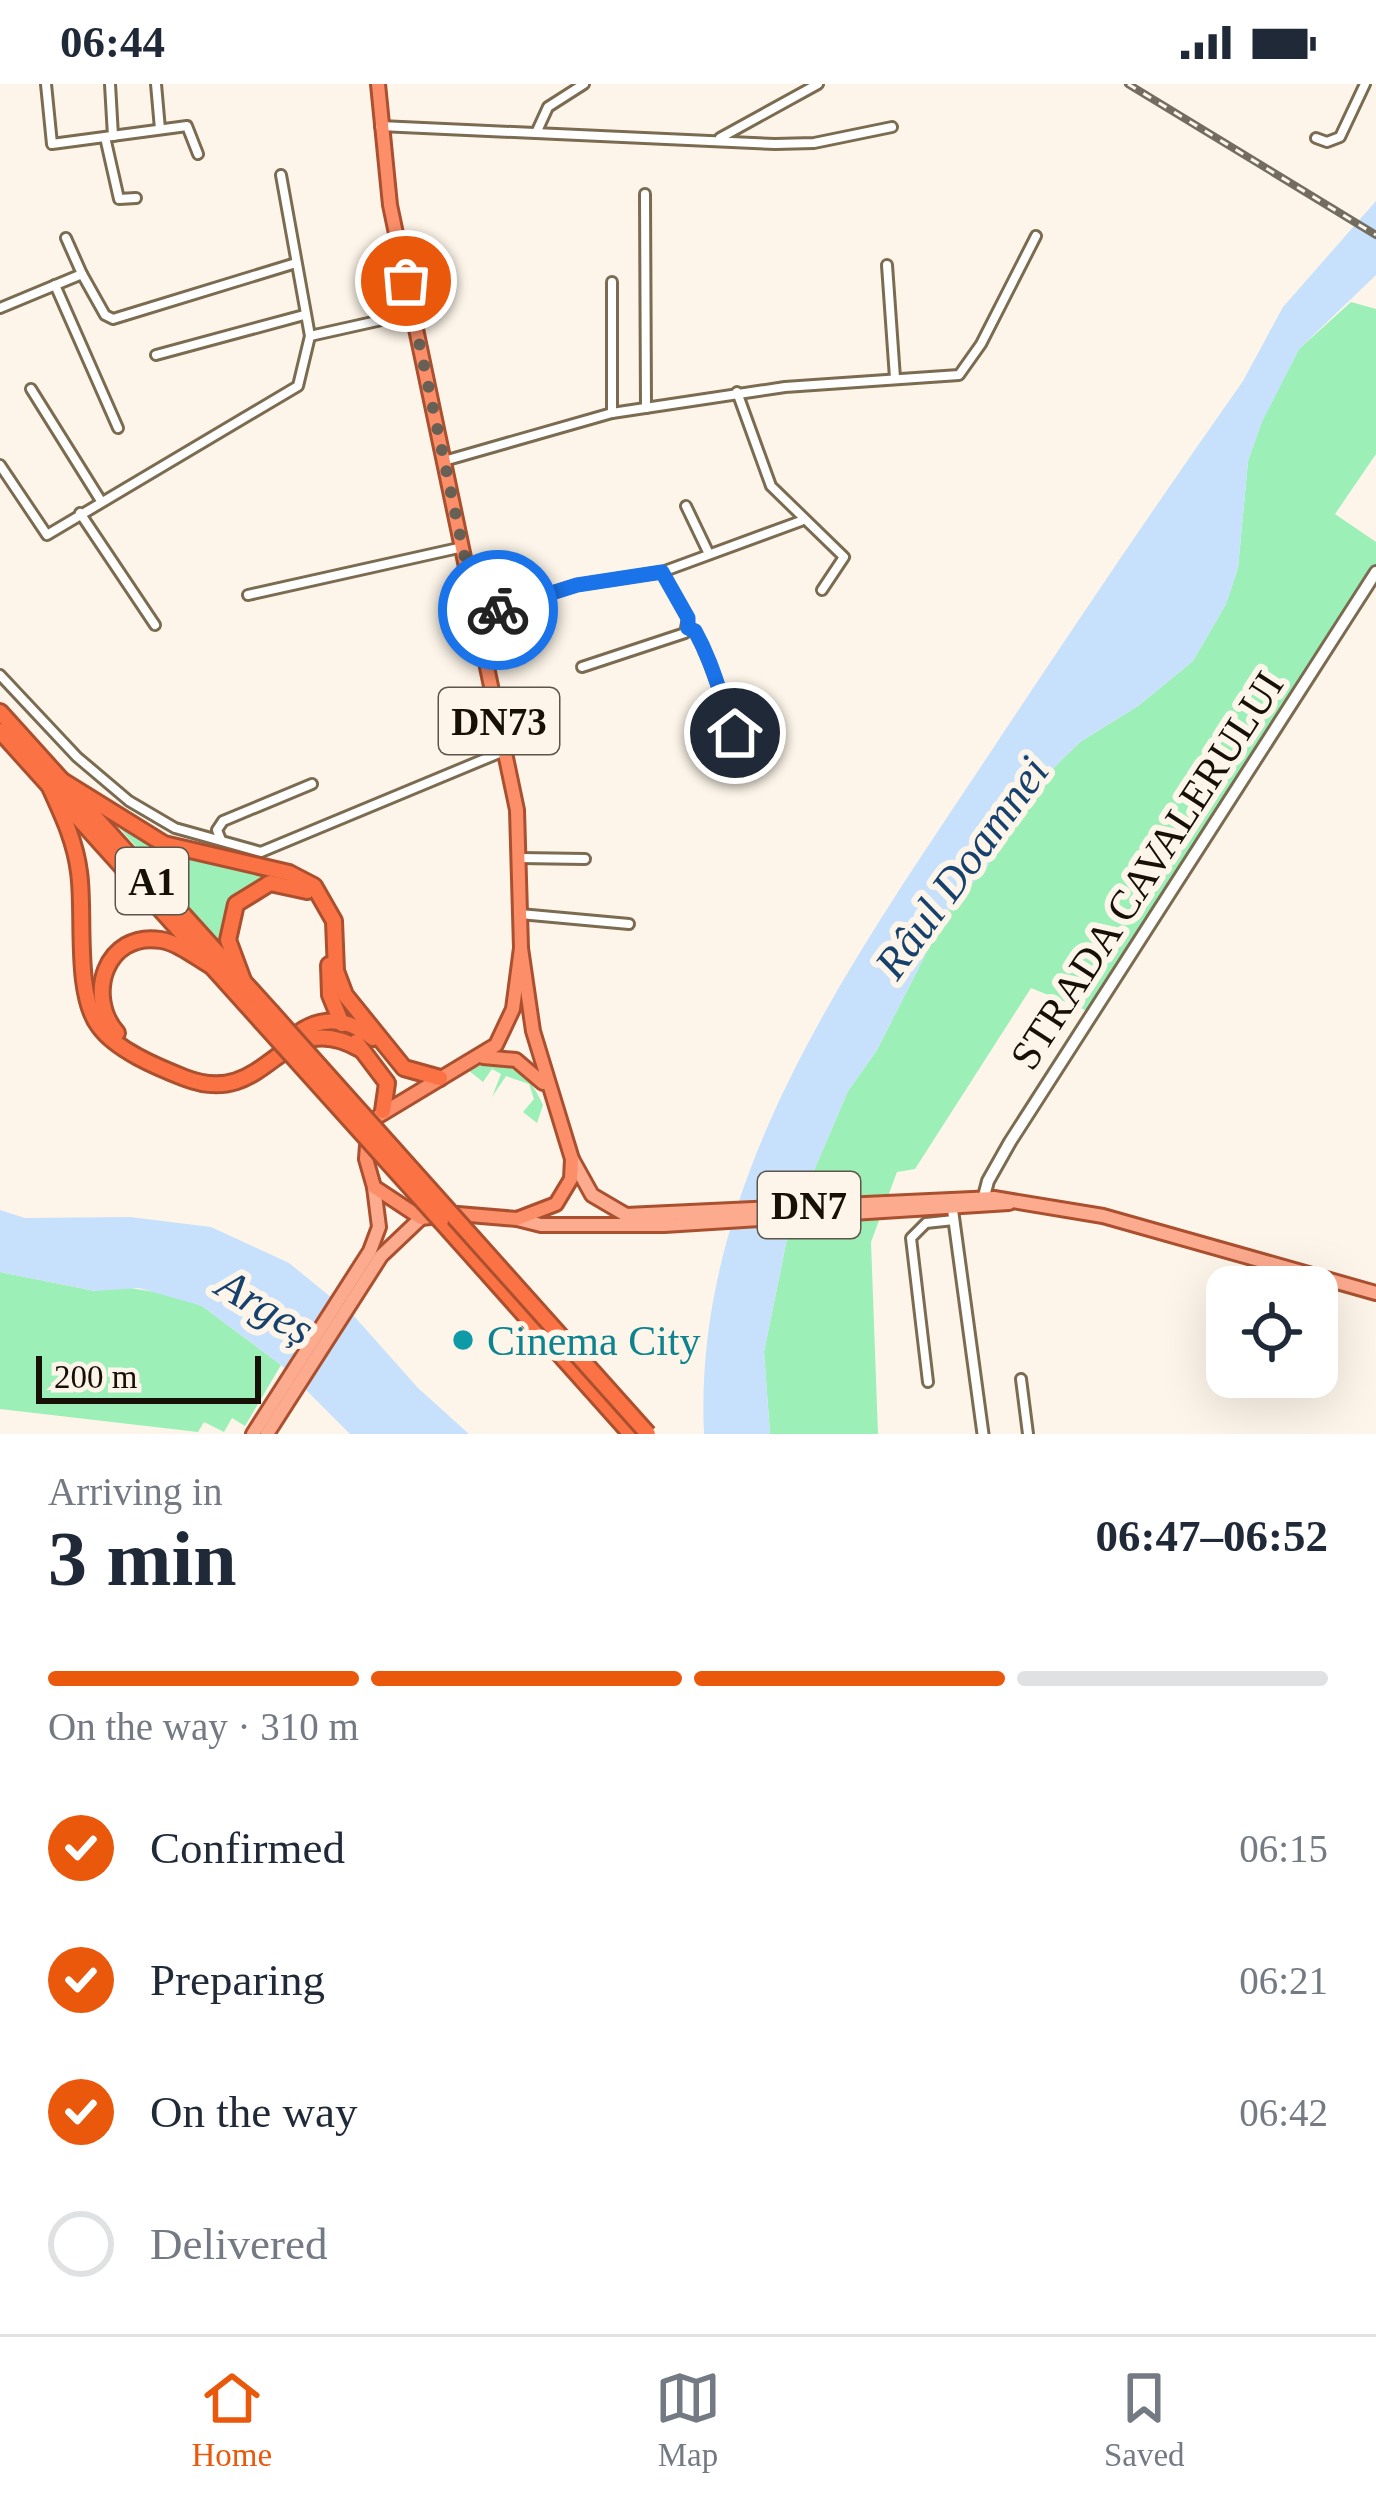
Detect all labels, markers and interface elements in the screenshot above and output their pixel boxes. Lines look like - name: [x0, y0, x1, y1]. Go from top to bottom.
- text: 06:44: [60, 17, 165, 67]
- pin: [355, 230, 457, 332]
- icon: bag: [373, 248, 439, 314]
- courier: [438, 550, 558, 670]
- icon: bike: [465, 577, 531, 643]
- street label: STRADA CAVALERULUI: [1001, 663, 1292, 1078]
- pin: [684, 682, 786, 784]
- road number: DN73: [439, 688, 559, 754]
- icon: home: [702, 700, 768, 766]
- water label: Râul Doamnei: [864, 747, 1059, 989]
- road number: A1: [116, 848, 188, 914]
- road number: DN7: [758, 1172, 860, 1238]
- water label: Argeș: [206, 1257, 323, 1355]
- map controls: [1206, 1266, 1338, 1398]
- button: locate: [1206, 1266, 1338, 1398]
- place label: Cinema City: [487, 1318, 701, 1364]
- marker: Cinema City: [450, 1327, 476, 1353]
- scale bar: [36, 1350, 261, 1403]
- text: 200 m: [54, 1359, 137, 1395]
- text: Arriving in: [48, 1470, 222, 1513]
- text: 06:47–06:52: [1096, 1511, 1328, 1561]
- text: 3 min: [48, 1515, 237, 1602]
- text: On the way · 310 m: [48, 1705, 359, 1748]
- icon: check: [48, 1815, 114, 1881]
- text: Confirmed: [150, 1823, 345, 1873]
- text: 06:15: [1239, 1827, 1328, 1870]
- icon: check: [48, 1947, 114, 2013]
- text: Preparing: [150, 1955, 325, 2005]
- text: 06:21: [1239, 1959, 1328, 2002]
- icon: check: [48, 2079, 114, 2145]
- text: On the way: [150, 2087, 357, 2137]
- text: 06:42: [1239, 2091, 1328, 2134]
- text: Delivered: [150, 2219, 327, 2269]
- tab: Home: [191, 2365, 272, 2474]
- tab: Map: [655, 2365, 721, 2474]
- tab: Saved: [1104, 2365, 1185, 2474]

